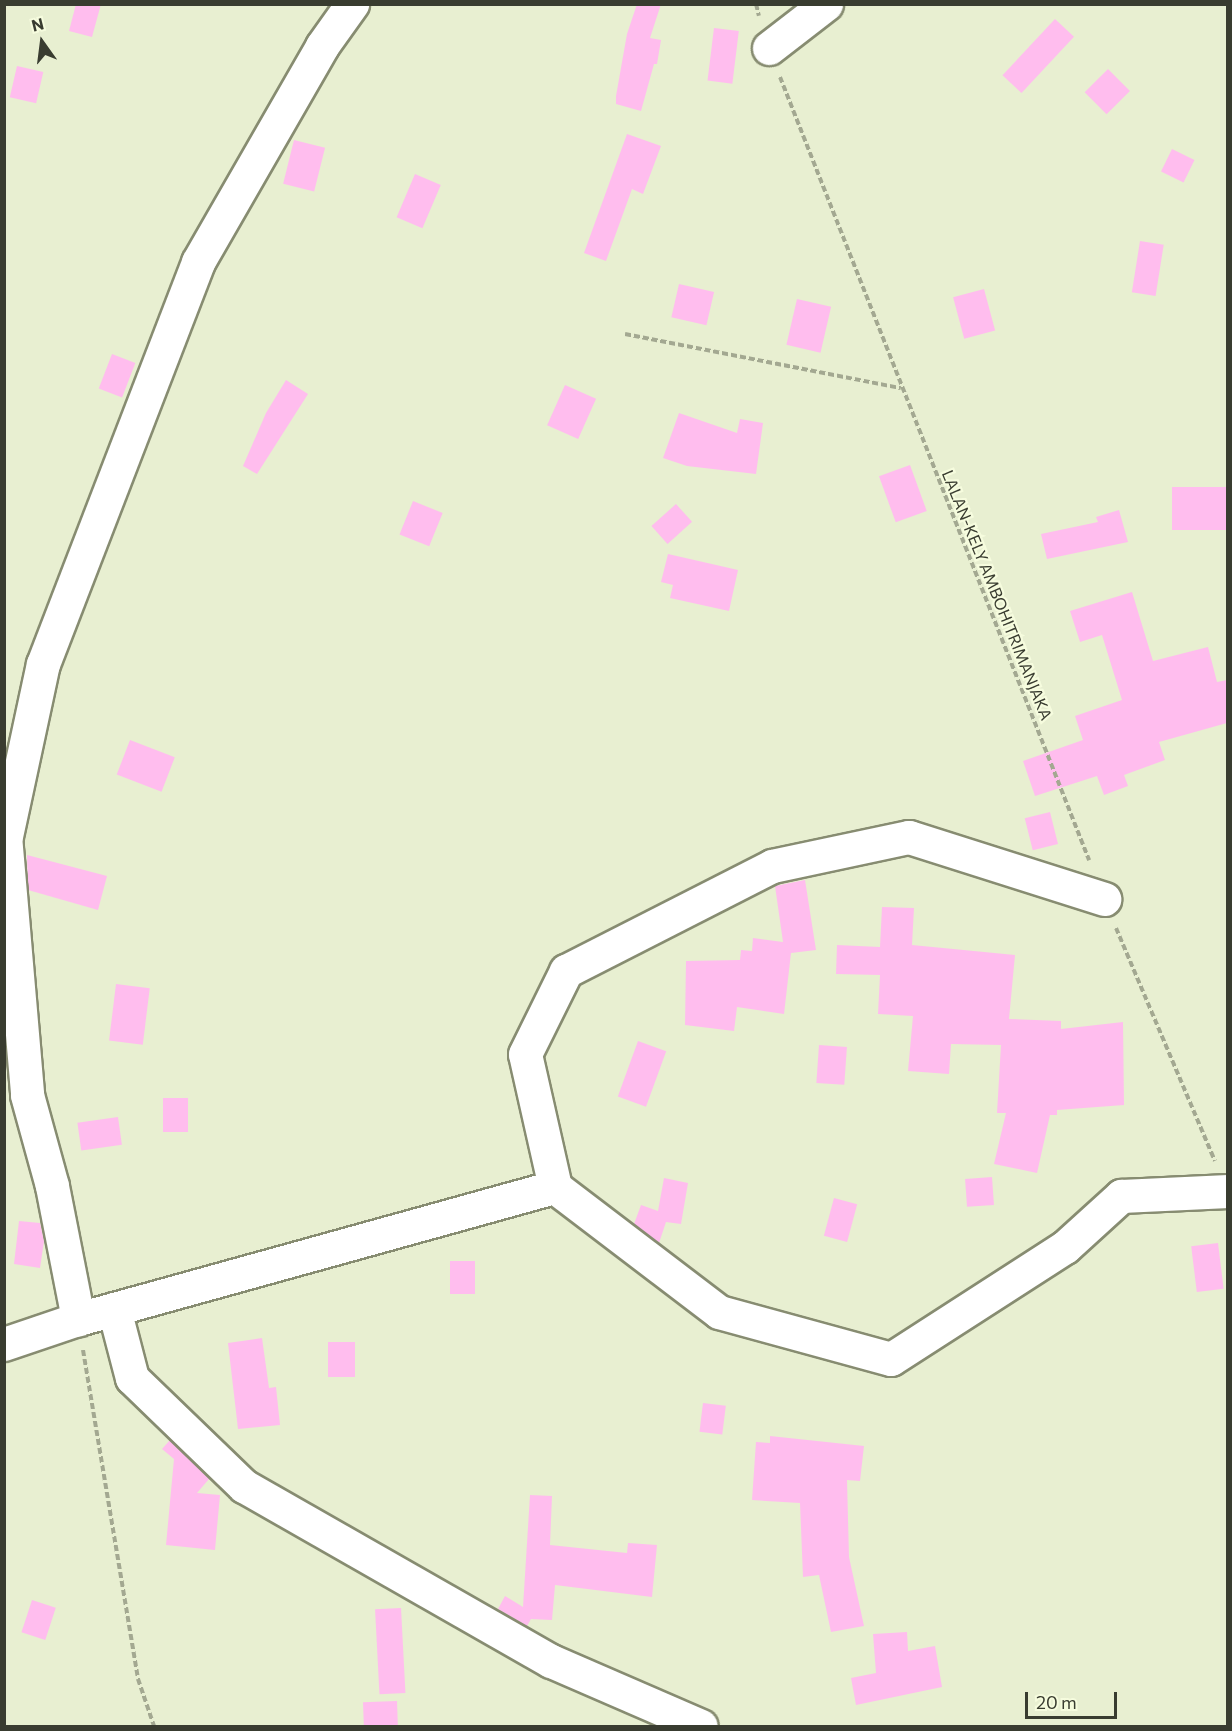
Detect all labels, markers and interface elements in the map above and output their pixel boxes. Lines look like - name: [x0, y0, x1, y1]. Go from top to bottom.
- north arrow: [12, 12, 72, 72]
- text: N: [29, 13, 46, 35]
- street label: LALAN-KELY AMBOHITRIMANJAKA: [938, 467, 1056, 723]
- scale bar: [1028, 1680, 1120, 1718]
- text: 20 m: [1036, 1691, 1077, 1713]

